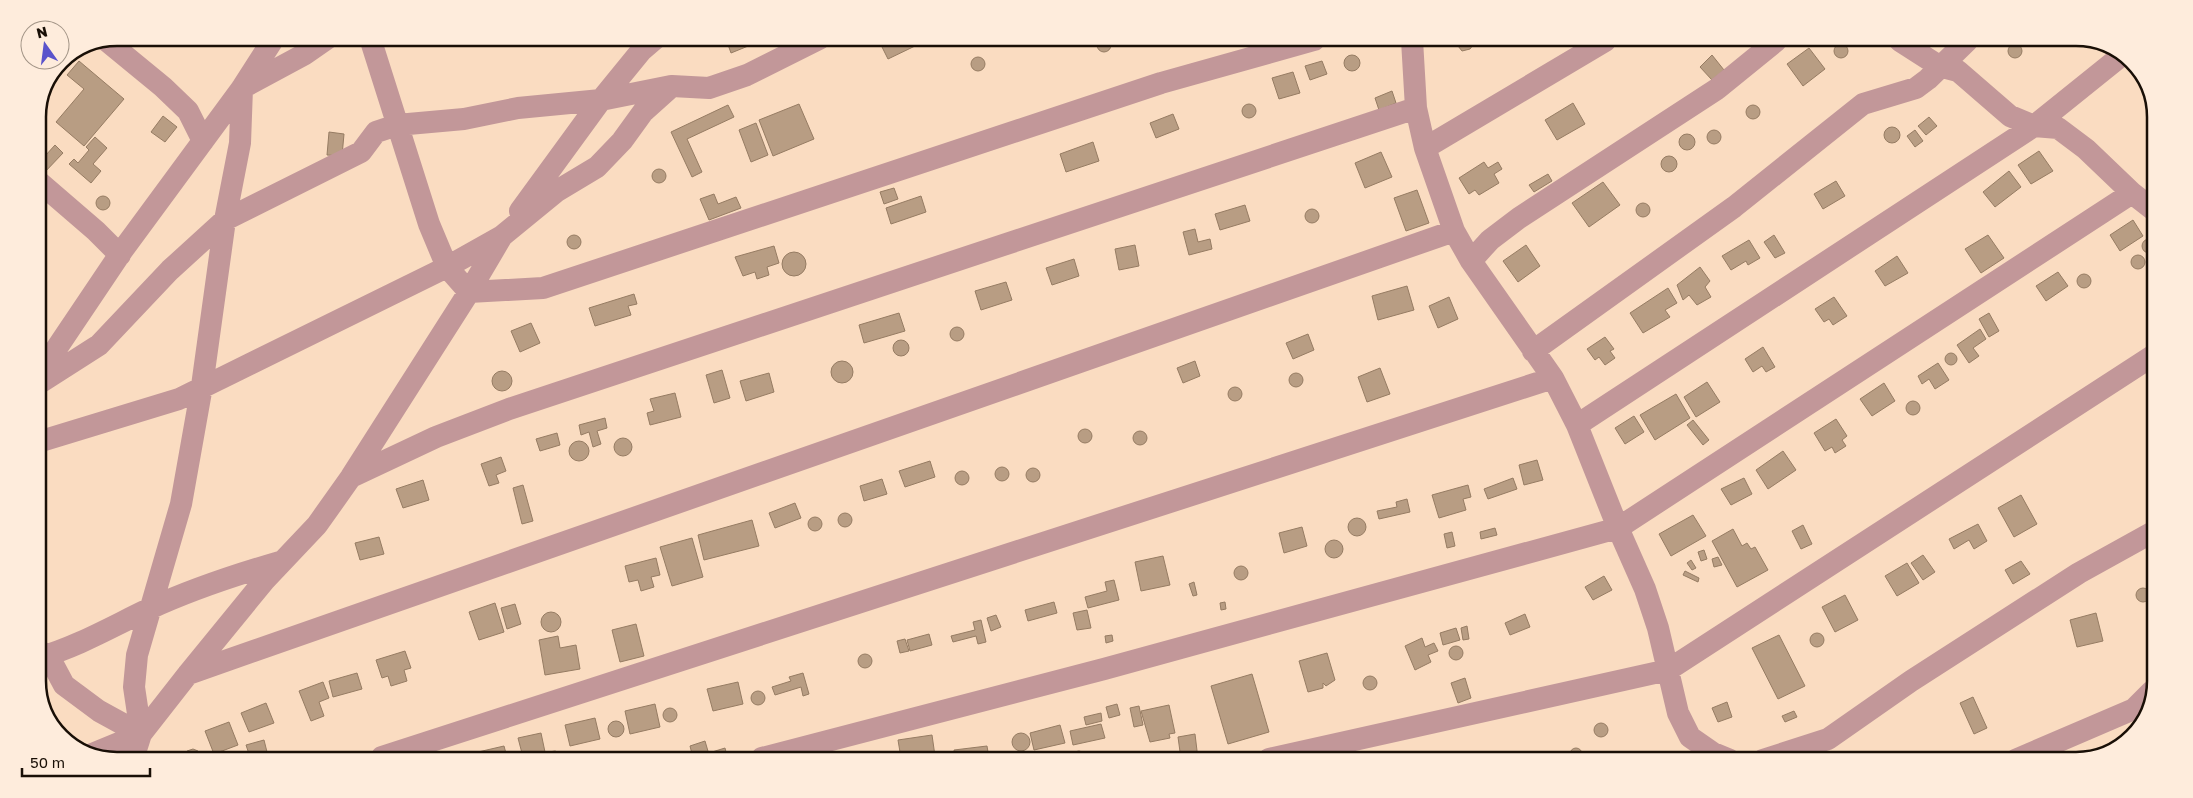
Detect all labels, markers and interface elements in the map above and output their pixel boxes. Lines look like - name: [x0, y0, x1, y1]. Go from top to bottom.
- north arrow: [20, 20, 70, 70]
- text: N: [35, 22, 49, 41]
- scale bar: [22, 746, 150, 778]
- text: 50 m: [30, 753, 65, 771]

